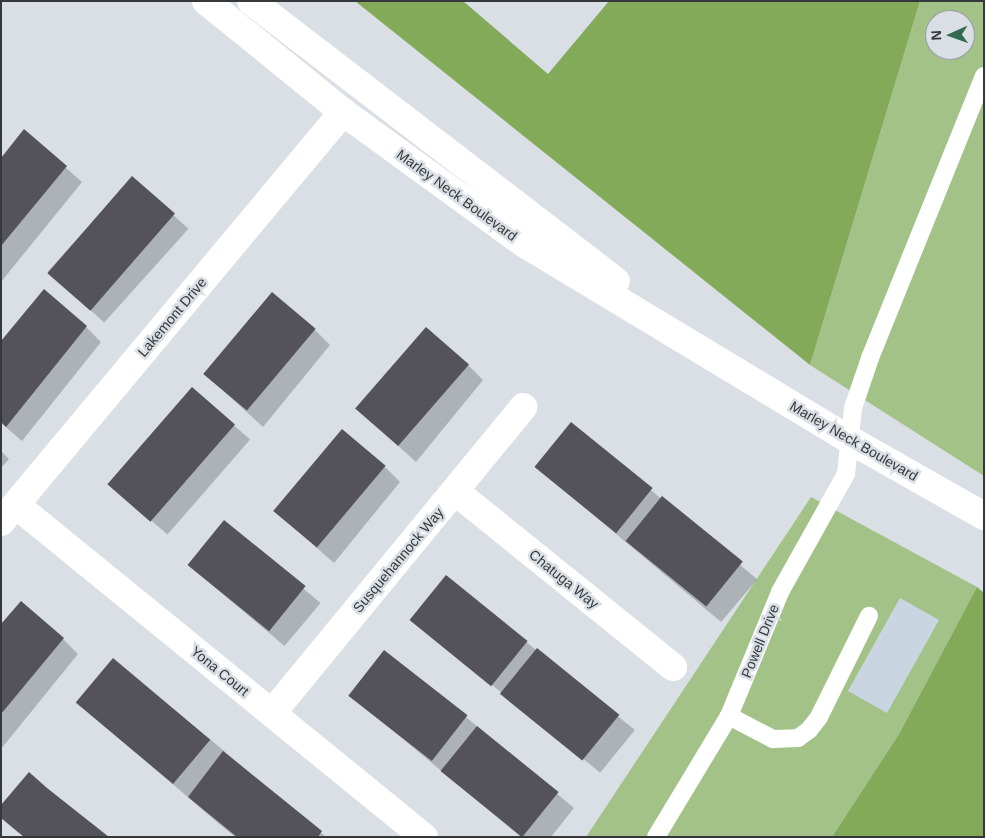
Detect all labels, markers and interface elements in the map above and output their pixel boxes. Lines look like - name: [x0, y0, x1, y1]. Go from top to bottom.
- north arrow: [925, 10, 975, 60]
- text: N: [928, 30, 944, 41]
- street label: Marley Neck Boulevard: [394, 146, 520, 244]
- street label: Lakemont Drive: [134, 274, 210, 360]
- street label: Marley Neck Boulevard: [787, 398, 921, 484]
- street label: Susquehannock Way: [349, 504, 447, 616]
- street label: Chatuga Way: [526, 546, 602, 612]
- street label: Powell Drive: [738, 602, 782, 680]
- street label: Yona Court: [188, 643, 252, 699]

